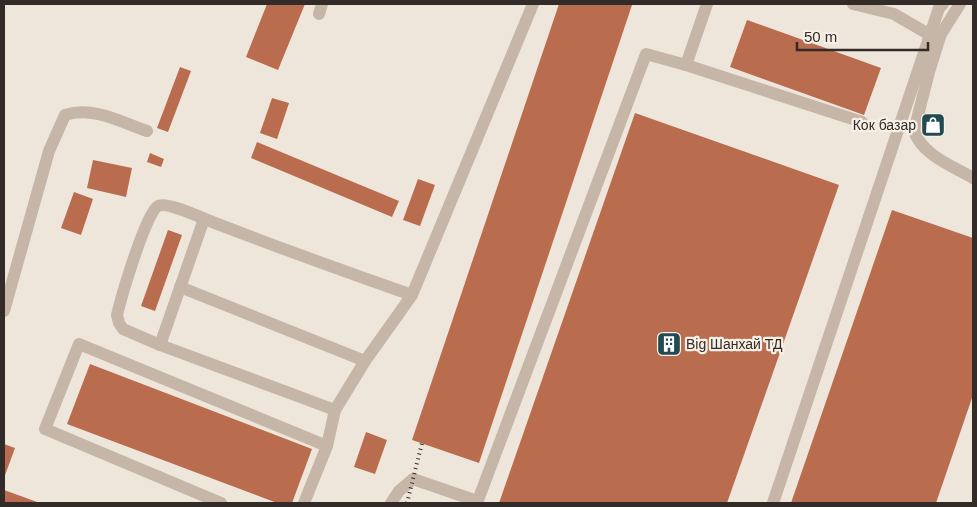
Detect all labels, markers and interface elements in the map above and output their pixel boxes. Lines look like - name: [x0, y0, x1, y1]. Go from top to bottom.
- scale bar: [797, 20, 928, 52]
- text: 50 m: [804, 28, 837, 45]
- shop icon: Кок базар: [920, 112, 946, 138]
- place label: Кок базар: [853, 117, 916, 133]
- building icon: Big Шанхай ТД: [656, 331, 682, 357]
- place label: Big Шанхай ТД: [686, 336, 783, 352]

